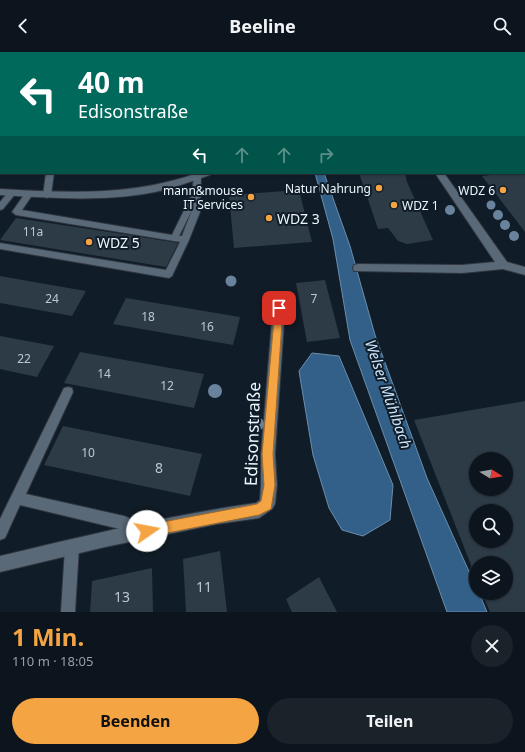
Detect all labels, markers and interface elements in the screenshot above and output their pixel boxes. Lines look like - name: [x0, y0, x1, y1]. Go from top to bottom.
- text: Beeline: [229, 14, 296, 38]
- icon: back: [12, 15, 34, 37]
- icon: search: [491, 15, 513, 37]
- text: 40 m: [78, 63, 145, 101]
- icon: left: [12, 68, 64, 120]
- text: Edisonstraße: [78, 99, 188, 123]
- icon: left: [189, 144, 211, 166]
- icon: ahead: [231, 144, 253, 166]
- icon: ahead: [273, 144, 295, 166]
- icon: right: [315, 144, 337, 166]
- place label: Natur Nahrung: [285, 180, 371, 197]
- place label: mann&mouse IT Services: [163, 182, 243, 213]
- place label: WDZ 6: [458, 182, 495, 199]
- marker: Natur Nahrung: [374, 183, 384, 193]
- marker: WDZ 6: [498, 185, 508, 195]
- marker: mann&mouse IT Services: [246, 192, 256, 202]
- place label: WDZ 1: [402, 197, 439, 214]
- marker: WDZ 1: [389, 200, 399, 210]
- place label: WDZ 3: [277, 209, 320, 228]
- marker: WDZ 3: [264, 213, 274, 223]
- house number: 11a: [23, 223, 43, 240]
- place label: WDZ 5: [97, 233, 140, 252]
- marker: WDZ 5: [84, 237, 94, 247]
- house number: 24: [45, 290, 59, 307]
- house number: 7: [311, 290, 318, 307]
- pin: [262, 291, 296, 325]
- icon: arrive: [268, 297, 290, 319]
- house number: 18: [141, 308, 155, 325]
- house number: 16: [200, 318, 214, 335]
- water label: Welser Mühlbach: [361, 337, 417, 451]
- house number: 22: [17, 350, 31, 367]
- house number: 14: [97, 365, 111, 382]
- house number: 12: [160, 377, 174, 394]
- street label: Edisonstraße: [239, 382, 265, 486]
- house number: 10: [81, 444, 95, 461]
- north arrow: [469, 452, 513, 496]
- map controls: [469, 452, 513, 600]
- house number: 8: [155, 458, 163, 477]
- button: search: [469, 504, 513, 548]
- position arrow: [126, 510, 168, 552]
- button: layers: [469, 556, 513, 600]
- house number: 11: [196, 577, 212, 596]
- house number: 13: [114, 587, 130, 606]
- text: 1 Min.: [12, 620, 84, 653]
- button: close: [471, 625, 513, 667]
- text: 110 m · 18:05: [12, 652, 93, 670]
- button: Beenden: [12, 698, 259, 744]
- button: Teilen: [267, 698, 513, 744]

